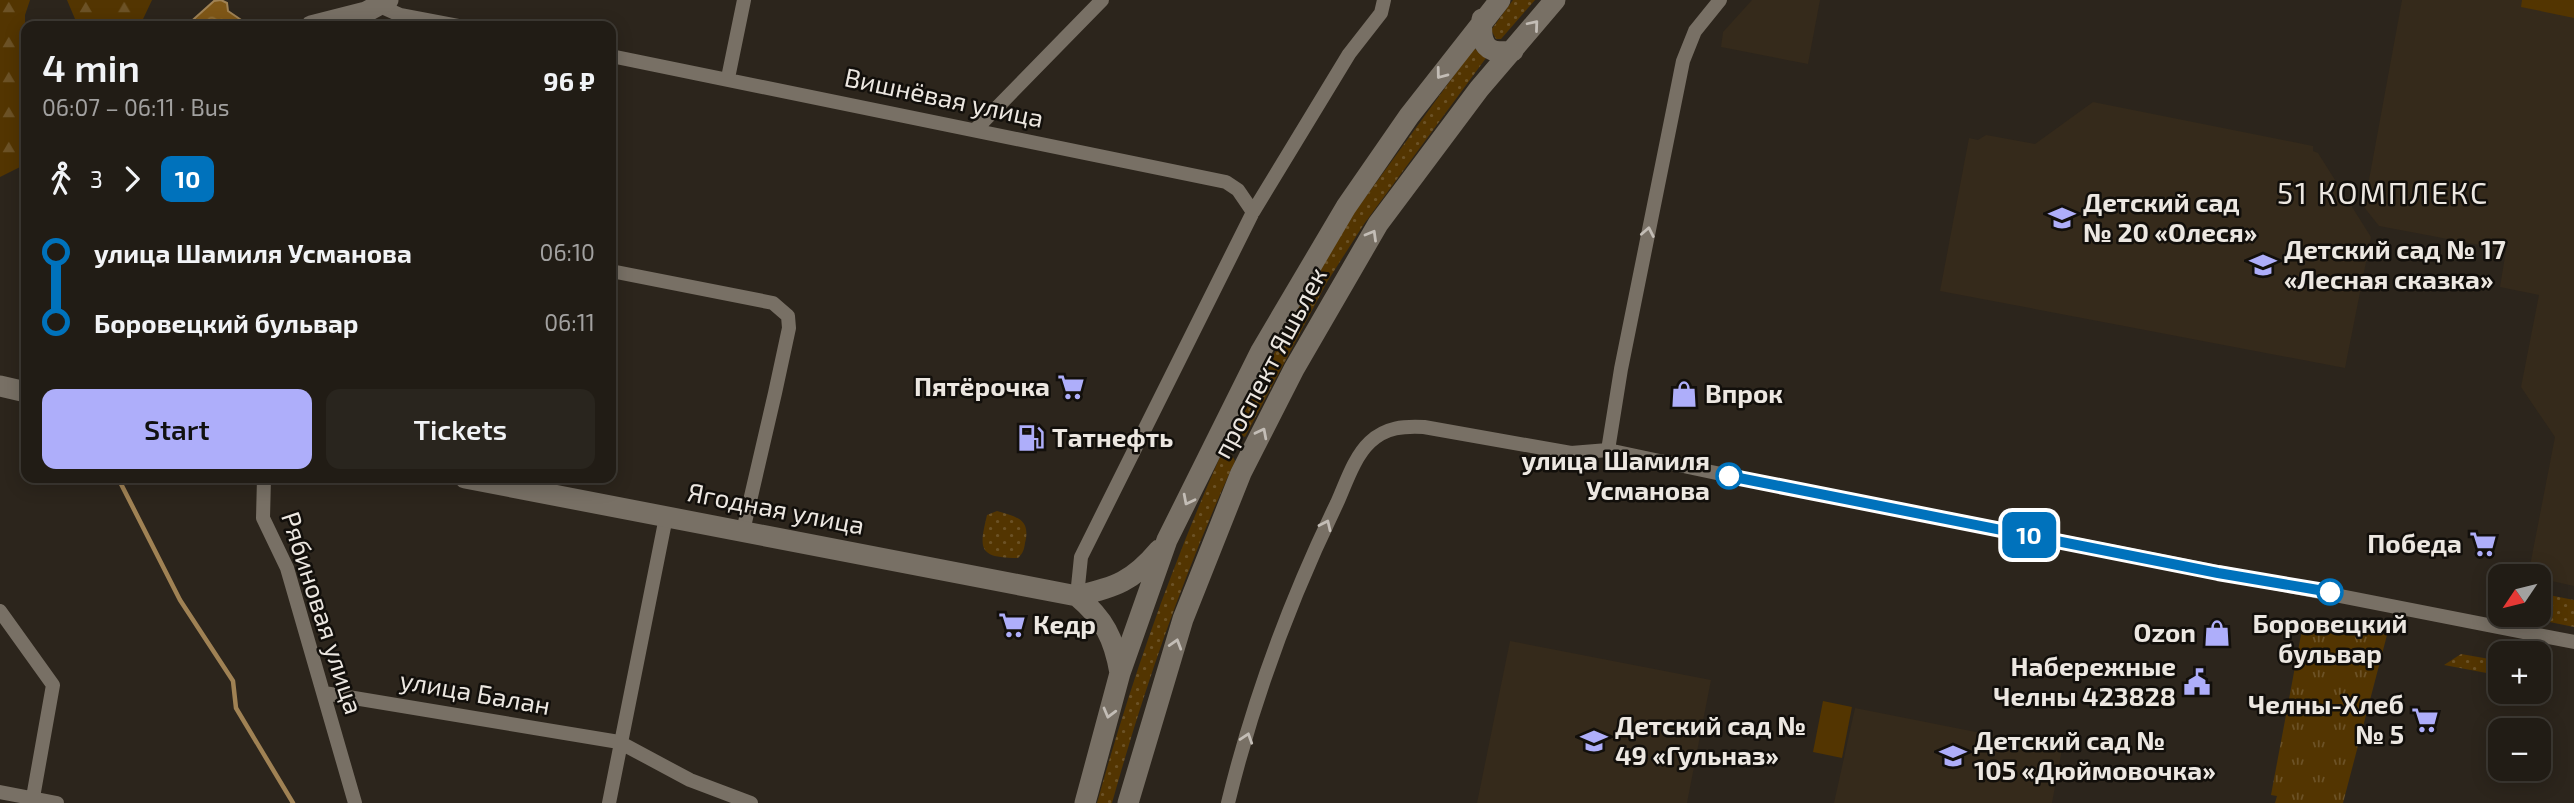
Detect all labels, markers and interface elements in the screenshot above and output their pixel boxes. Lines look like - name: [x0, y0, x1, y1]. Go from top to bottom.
- one-way arrow: [1526, 21, 1538, 34]
- text: 4 min: [42, 44, 140, 90]
- street label: Вишнёвая улица: [842, 60, 1047, 134]
- text: 96 ₽: [543, 65, 595, 96]
- one-way arrow: [1437, 66, 1450, 78]
- text: 06:07 – 06:11 · Bus: [42, 93, 229, 121]
- icon: walk: [42, 160, 80, 198]
- icon: forward: [113, 160, 151, 198]
- text: 10: [175, 164, 200, 193]
- text: 3: [90, 165, 103, 193]
- district label: 51 КОМПЛЕКС: [2277, 174, 2489, 210]
- place label: Детский сад № 20 «Олеся»: [2083, 186, 2257, 247]
- school or university icon: Детский сад № 20 «Олеся»: [2047, 203, 2077, 233]
- one-way arrow: [1640, 226, 1655, 238]
- one-way arrow: [1364, 229, 1377, 242]
- place label: Детский сад № 17 «Лесная сказка»: [2284, 233, 2506, 294]
- text: улица Шамиля Усманова: [94, 237, 412, 268]
- text: 06:10: [540, 238, 595, 266]
- school or university icon: Детский сад № 17 «Лесная сказка»: [2248, 250, 2278, 280]
- street label: проспект Яшьлек: [1205, 261, 1332, 463]
- text: Боровецкий бульвар: [94, 307, 359, 338]
- text: 06:11: [544, 308, 595, 336]
- place label: Пятёрочка: [914, 370, 1050, 401]
- supermarket icon: Пятёрочка: [1056, 372, 1086, 402]
- place label: Впрок: [1705, 377, 1783, 408]
- shop icon: Впрок: [1669, 379, 1699, 409]
- button: Start: [42, 389, 312, 469]
- button: Tickets: [326, 389, 595, 469]
- place label: Татнефть: [1052, 421, 1173, 452]
- fuel station icon: Татнефть: [1016, 423, 1046, 453]
- one-way arrow: [1253, 428, 1267, 440]
- place label: улица Шамиля Усманова: [1522, 444, 1710, 505]
- marker: улица Шамиля Усманова: [1716, 463, 1742, 489]
- street label: Ягодная улица: [685, 475, 867, 541]
- one-way arrow: [1182, 493, 1196, 505]
- street label: Рябиновая улица: [275, 507, 371, 718]
- line badge: 10: [1997, 512, 2060, 558]
- one-way arrow: [1318, 520, 1332, 532]
- text: 10: [2016, 520, 2042, 549]
- place label: Победа: [2367, 527, 2462, 558]
- supermarket icon: Победа: [2468, 529, 2498, 559]
- north arrow: [2488, 564, 2552, 626]
- map controls: [2488, 564, 2551, 781]
- marker: Боровецкий бульвар: [2317, 579, 2343, 605]
- place label: Боровецкий бульвар: [2253, 607, 2407, 668]
- place label: Кедр: [1033, 608, 1096, 639]
- supermarket icon: Кедр: [997, 610, 1027, 640]
- place label: Ozon: [2134, 616, 2196, 647]
- shop icon: Ozon: [2202, 618, 2232, 648]
- one-way arrow: [1168, 638, 1182, 650]
- button: +: [2488, 641, 2551, 704]
- place label: Набережные Челны 423828: [1993, 650, 2176, 711]
- street label: улица Балан: [397, 663, 553, 721]
- public building icon: Набережные Челны 423828: [2182, 667, 2212, 697]
- place label: Челны-Хлеб № 5: [2248, 688, 2404, 749]
- supermarket icon: Челны-Хлеб № 5: [2410, 705, 2440, 735]
- one-way arrow: [1103, 706, 1117, 718]
- place label: Детский сад № 49 «Гульназ»: [1615, 709, 1806, 770]
- button: −: [2488, 718, 2551, 781]
- place label: Детский сад № 105 «Дюймовочка»: [1974, 724, 2216, 785]
- school or university icon: Детский сад № 49 «Гульназ»: [1579, 726, 1609, 756]
- one-way arrow: [1239, 732, 1253, 744]
- school or university icon: Детский сад № 105 «Дюймовочка»: [1938, 741, 1968, 771]

